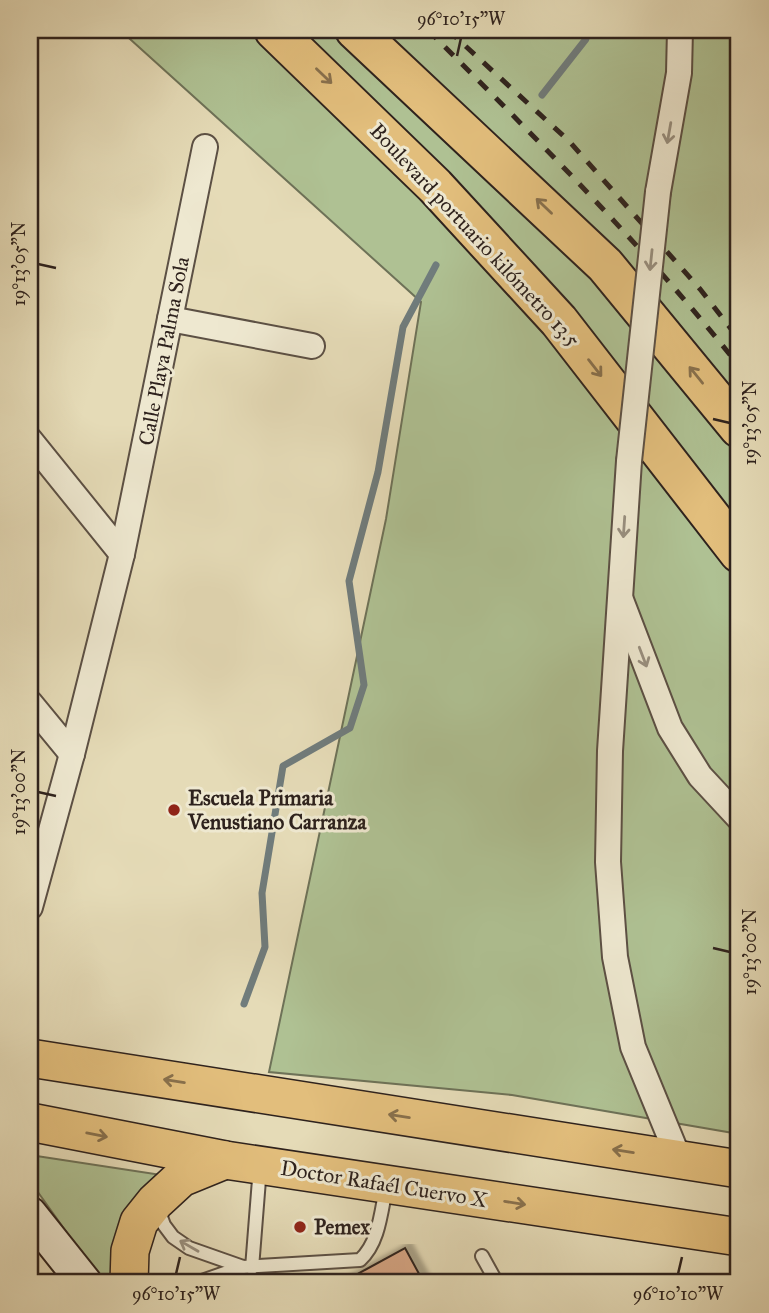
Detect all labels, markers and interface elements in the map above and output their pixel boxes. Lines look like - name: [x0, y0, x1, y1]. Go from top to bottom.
- text: 96°10'15"W: [417, 8, 506, 30]
- one-way arrow: [315, 68, 332, 85]
- street label: Boulevard portuario kilómetro 13.5: [364, 118, 586, 352]
- one-way arrow: [661, 121, 675, 144]
- one-way arrow: [536, 198, 553, 215]
- text: 19°13'05"N: [8, 222, 30, 306]
- one-way arrow: [644, 248, 657, 271]
- street label: Calle Playa Palma Sola: [133, 254, 195, 448]
- one-way arrow: [588, 358, 603, 377]
- one-way arrow: [688, 367, 704, 385]
- text: 19°13'05"N: [739, 381, 761, 465]
- one-way arrow: [617, 516, 630, 538]
- one-way arrow: [638, 646, 650, 667]
- text: 19°13'00"N: [8, 749, 30, 835]
- place label: Escuela Primaria Venustiano Carranza: [187, 785, 368, 835]
- marker: Escuela Primaria Venustiano Carranza: [166, 802, 182, 818]
- text: 19°13'00"N: [739, 909, 761, 995]
- one-way arrow: [163, 1074, 186, 1087]
- one-way arrow: [388, 1109, 411, 1122]
- one-way arrow: [85, 1129, 108, 1143]
- one-way arrow: [613, 1144, 635, 1157]
- street label: Doctor Rafaél Cuervo X: [279, 1155, 489, 1213]
- one-way arrow: [503, 1197, 526, 1210]
- place label: Pemex: [314, 1214, 371, 1240]
- marker: Pemex: [292, 1219, 308, 1235]
- one-way arrow: [179, 1239, 199, 1253]
- text: 96°10'15"W: [132, 1283, 221, 1305]
- text: 96°10'10"W: [633, 1283, 724, 1305]

